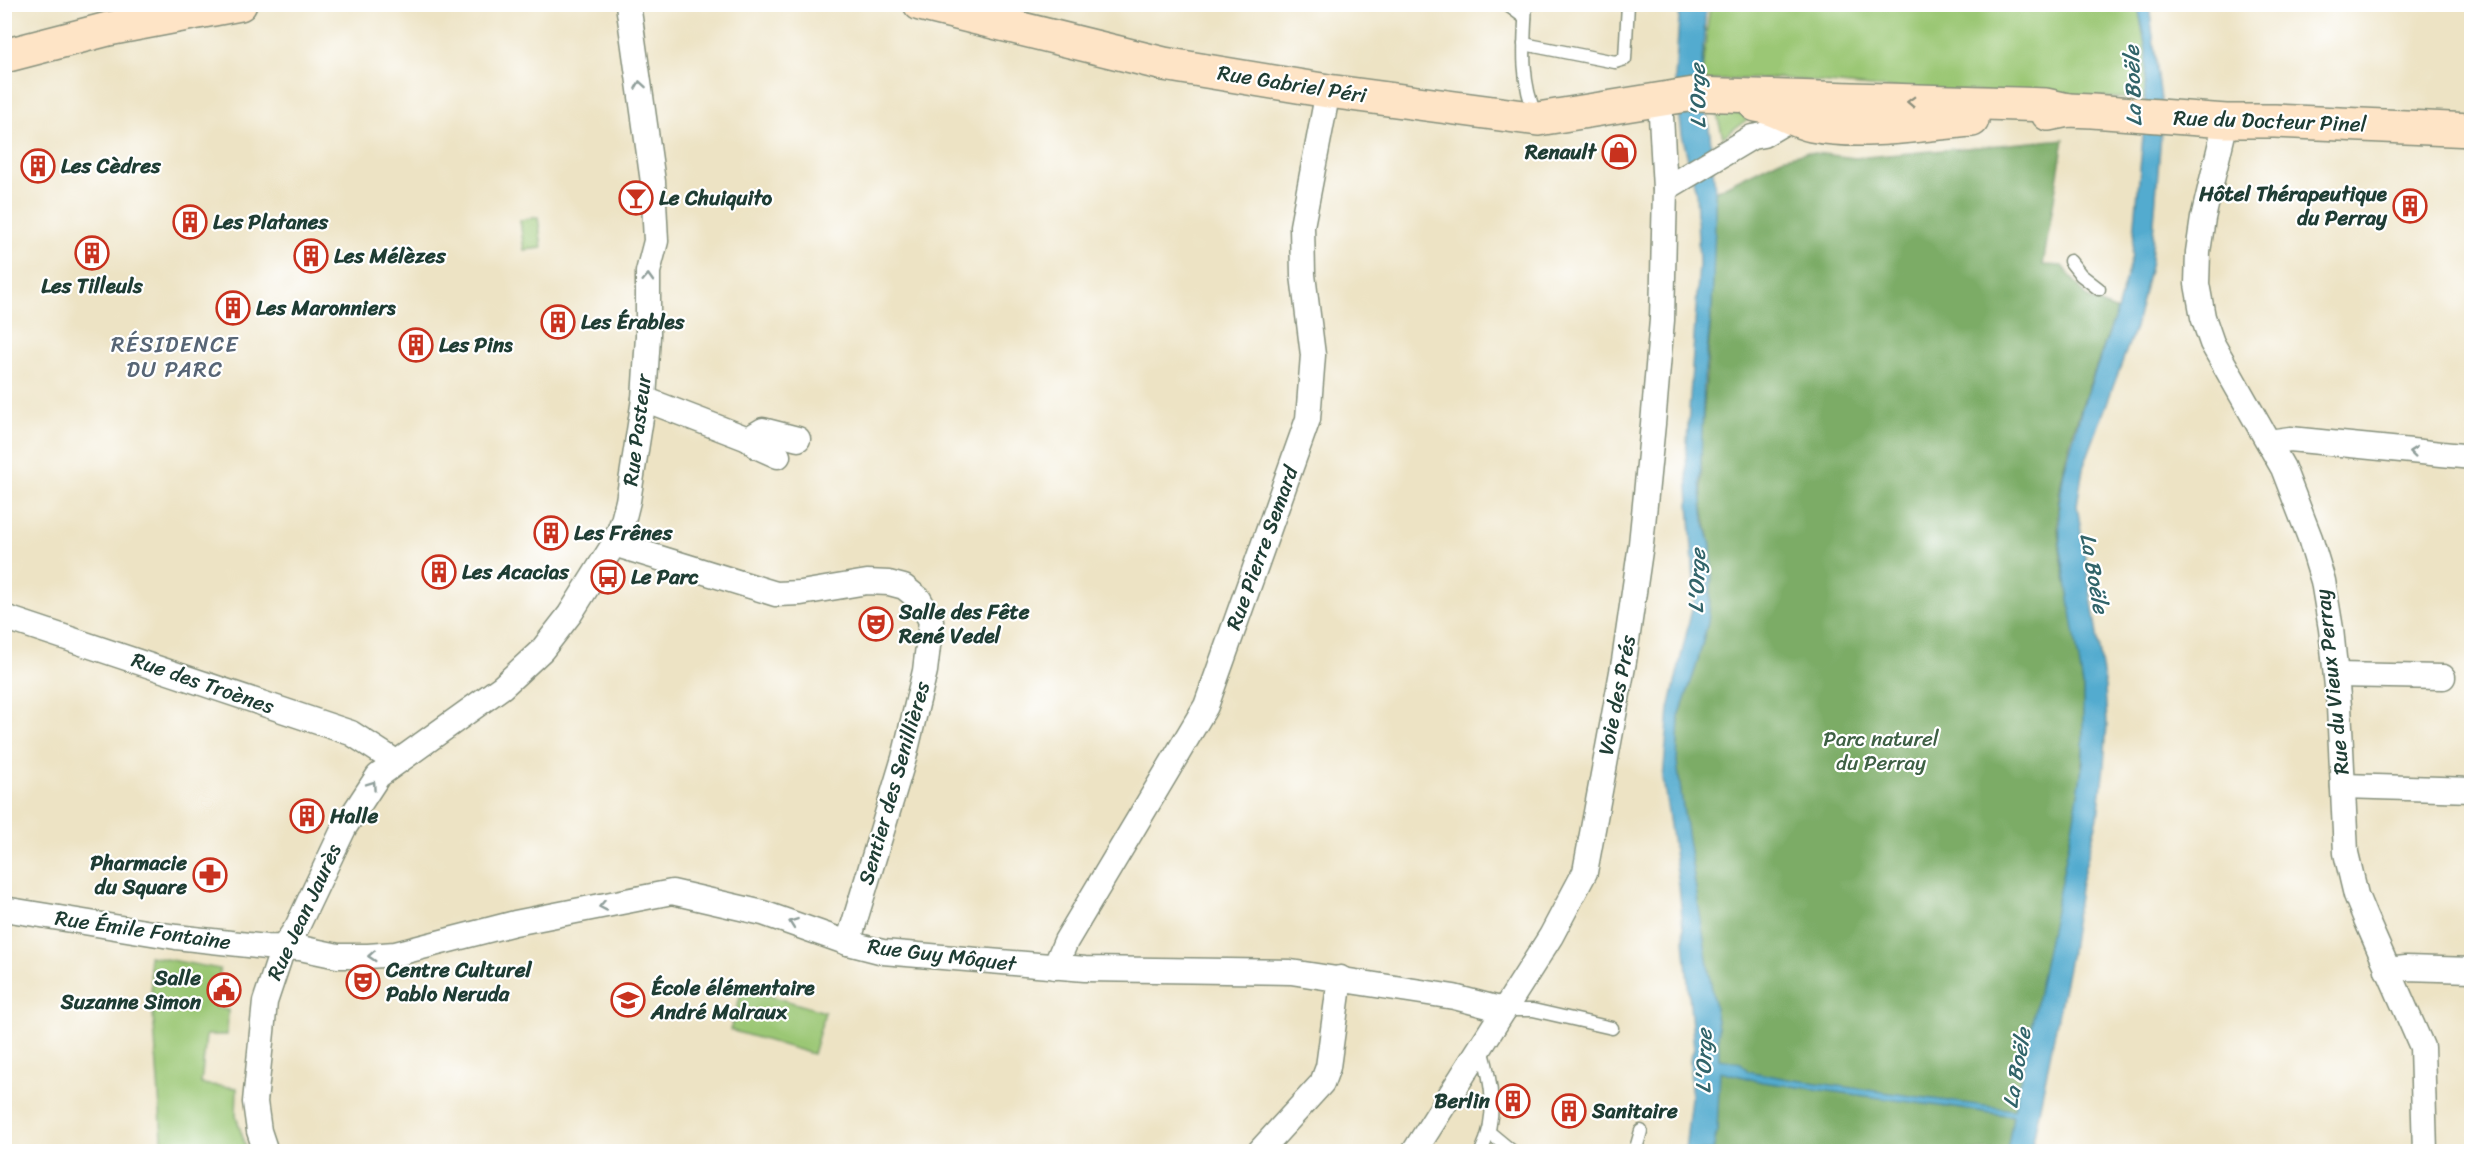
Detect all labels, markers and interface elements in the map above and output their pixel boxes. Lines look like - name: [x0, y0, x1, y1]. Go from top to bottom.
- water label: La Boële: [2112, 43, 2153, 127]
- street label: Rue Gabriel Péri: [1215, 54, 1370, 115]
- water label: L'Orge: [1677, 61, 1718, 128]
- one-way arrow: [634, 80, 647, 90]
- one-way arrow: [1906, 95, 1915, 108]
- street label: Rue du Docteur Pinel: [2173, 99, 2368, 143]
- place label: Renault: [1524, 133, 1598, 171]
- shop icon: Renault: [1601, 134, 1637, 170]
- place label: Les Cèdres: [61, 147, 162, 185]
- building icon: Les Cèdres: [20, 148, 56, 184]
- place label: Hôtel Thérapeutique du Perray: [2198, 175, 2388, 237]
- place label: Le Chuiquito: [659, 179, 773, 217]
- bar icon: Le Chuiquito: [618, 180, 654, 216]
- building icon: Hôtel Thérapeutique du Perray: [2392, 188, 2428, 224]
- place label: Les Platanes: [213, 203, 329, 241]
- building icon: Les Platanes: [172, 204, 208, 240]
- building icon: Les Tilleuls: [74, 235, 110, 271]
- place label: Les Mélèzes: [334, 237, 447, 275]
- building icon: Les Mélèzes: [293, 238, 329, 274]
- place label: Les Tilleuls: [41, 267, 143, 305]
- one-way arrow: [642, 273, 655, 282]
- place label: Les Maronniers: [256, 289, 396, 327]
- building icon: Les Maronniers: [215, 290, 251, 326]
- place label: Les Érables: [581, 303, 685, 341]
- building icon: Les Érables: [540, 304, 576, 340]
- district label: RÉSIDENCE DU PARC: [111, 325, 239, 389]
- place label: Les Pins: [439, 326, 513, 364]
- building icon: Les Pins: [398, 327, 434, 363]
- street label: Rue Pasteur: [611, 370, 663, 488]
- one-way arrow: [2409, 446, 2418, 459]
- street label: Rue Pierre Semard: [1215, 459, 1310, 635]
- place label: Les Frênes: [574, 514, 674, 552]
- building icon: Les Frênes: [533, 515, 569, 551]
- water label: La Boële: [2068, 530, 2121, 618]
- water label: L'Orge: [1676, 546, 1717, 614]
- place label: Les Acacias: [462, 553, 570, 591]
- building icon: Les Acacias: [421, 554, 457, 590]
- place label: Le Parc: [631, 558, 699, 596]
- bus stop icon: Le Parc: [590, 559, 626, 595]
- street label: Rue du Vieux Perray: [2303, 587, 2361, 777]
- place label: Salle des Fête René Vedel: [898, 593, 1030, 655]
- theatre icon: Salle des Fête René Vedel: [858, 606, 894, 642]
- street label: Voie des Prés: [1587, 631, 1647, 758]
- street label: Rue des Troènes: [126, 641, 280, 725]
- street label: Sentier des Senillières: [847, 676, 941, 889]
- park label: Parc naturel du Perray: [1823, 720, 1940, 782]
- one-way arrow: [365, 781, 376, 792]
- place label: Halle: [329, 797, 378, 835]
- building icon: Halle: [289, 798, 325, 834]
- street label: Rue Jean Jaurès: [256, 837, 352, 987]
- place label: Pharmacie du Square: [90, 844, 187, 906]
- pharmacy icon: Pharmacie du Square: [192, 857, 228, 893]
- street label: Rue Émile Fontaine: [53, 899, 234, 961]
- one-way arrow: [598, 899, 608, 912]
- one-way arrow: [788, 918, 799, 931]
- street label: Rue Guy Môquet: [866, 927, 1020, 983]
- one-way arrow: [367, 949, 376, 962]
- place label: Centre Culturel Pablo Neruda: [385, 951, 532, 1013]
- place label: Salle Suzanne Simon: [60, 959, 202, 1021]
- theatre icon: Centre Culturel Pablo Neruda: [345, 964, 381, 1000]
- place label: École élémentaire André Malraux: [650, 969, 816, 1031]
- public building icon: Salle Suzanne Simon: [206, 972, 242, 1008]
- school or university icon: École élémentaire André Malraux: [610, 982, 646, 1018]
- water label: La Boële: [1990, 1023, 2043, 1111]
- water label: L'Orge: [1683, 1026, 1724, 1093]
- place label: Berlin: [1434, 1082, 1491, 1120]
- building icon: Berlin: [1495, 1083, 1531, 1119]
- place label: Sanitaire: [1591, 1092, 1678, 1130]
- building icon: Sanitaire: [1551, 1093, 1587, 1129]

